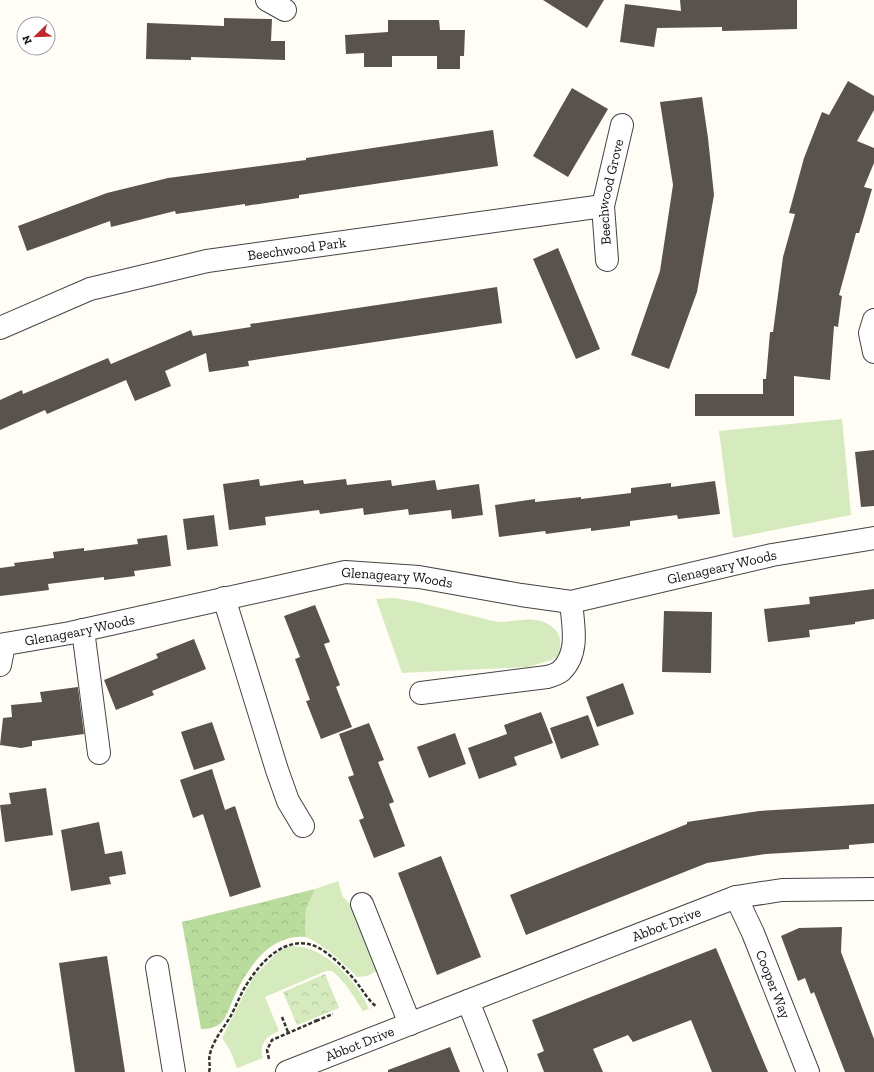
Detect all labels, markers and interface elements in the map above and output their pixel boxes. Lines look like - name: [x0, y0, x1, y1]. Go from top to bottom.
- north arrow: [16, 16, 56, 56]
- text: N: [19, 33, 35, 46]
- street label: Beechwood Grove: [594, 137, 627, 245]
- street label: Beechwood Park: [246, 233, 348, 264]
- street label: Glenageary Woods: [666, 546, 778, 588]
- street label: Glenageary Woods: [341, 563, 454, 591]
- street label: Glenageary Woods: [23, 610, 136, 649]
- street label: Abbot Drive: [629, 903, 704, 945]
- street label: Cooper Way: [752, 948, 795, 1022]
- street label: Abbot Drive: [323, 1022, 397, 1065]

